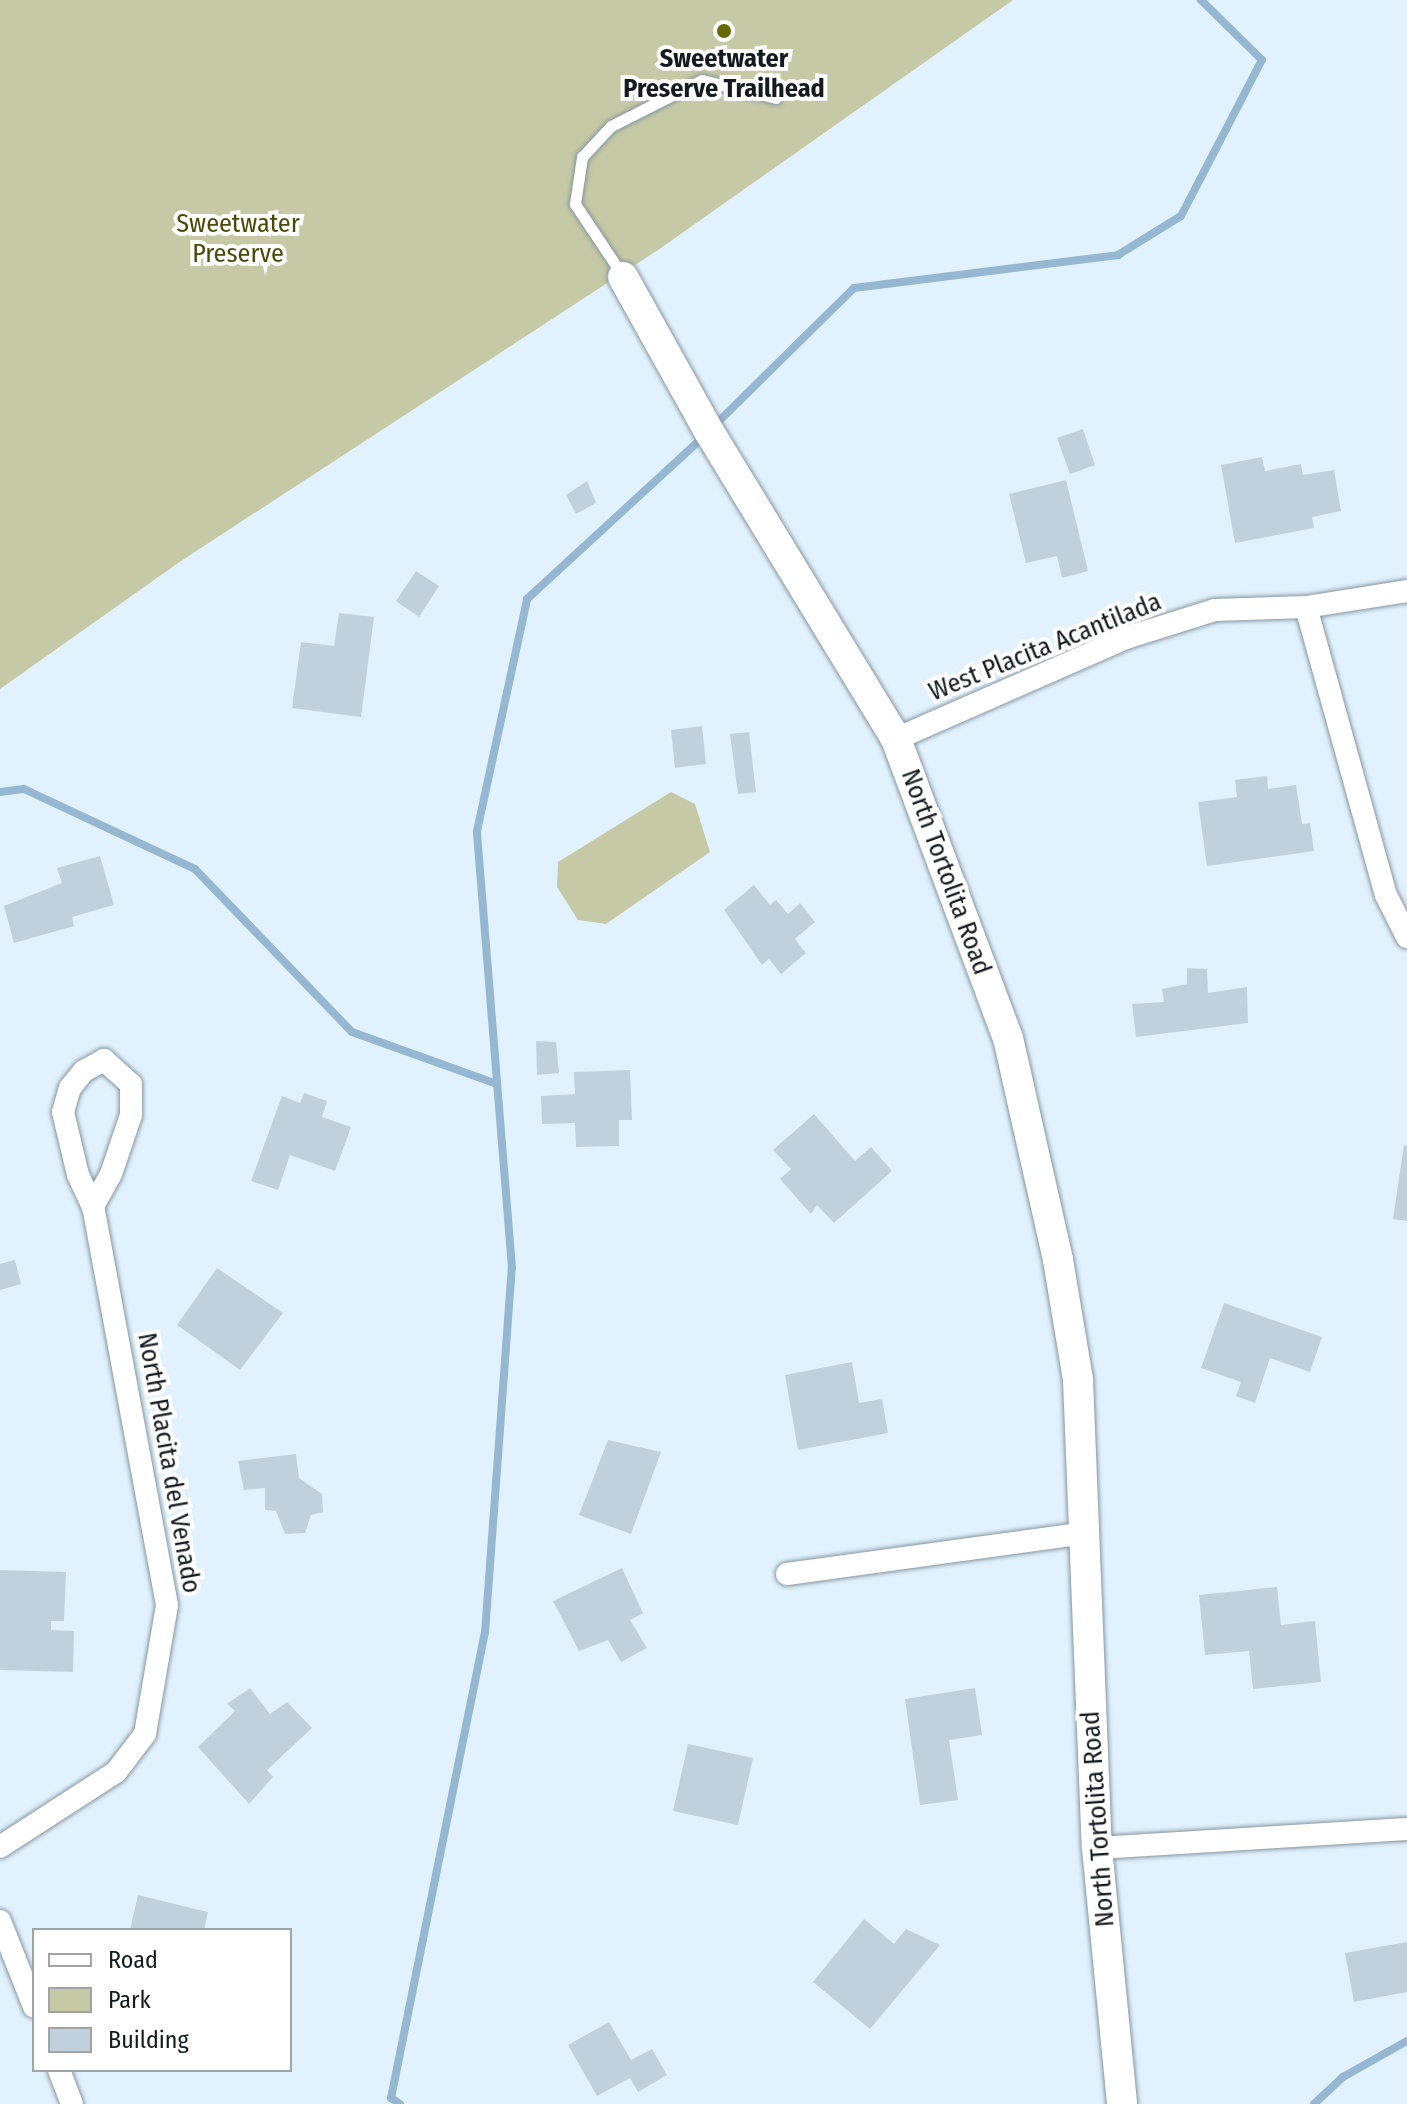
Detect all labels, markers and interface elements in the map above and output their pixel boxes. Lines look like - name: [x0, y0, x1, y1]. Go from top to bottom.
- marker: Sweetwater Preserve Trailhead: [715, 22, 733, 40]
- place label: Sweetwater Preserve Trailhead: [623, 43, 825, 104]
- park label: Sweetwater Preserve: [176, 208, 300, 270]
- street label: West Placita Acantilada: [924, 586, 1166, 708]
- street label: North Tortolita Road: [894, 765, 998, 979]
- street label: North Placita del Venado: [131, 1330, 207, 1596]
- street label: North Tortolita Road: [1075, 1710, 1121, 1928]
- legend: [32, 1928, 292, 2072]
- text: Road: [108, 1946, 158, 1974]
- text: Park: [108, 1986, 151, 2014]
- text: Building: [108, 2026, 189, 2054]

